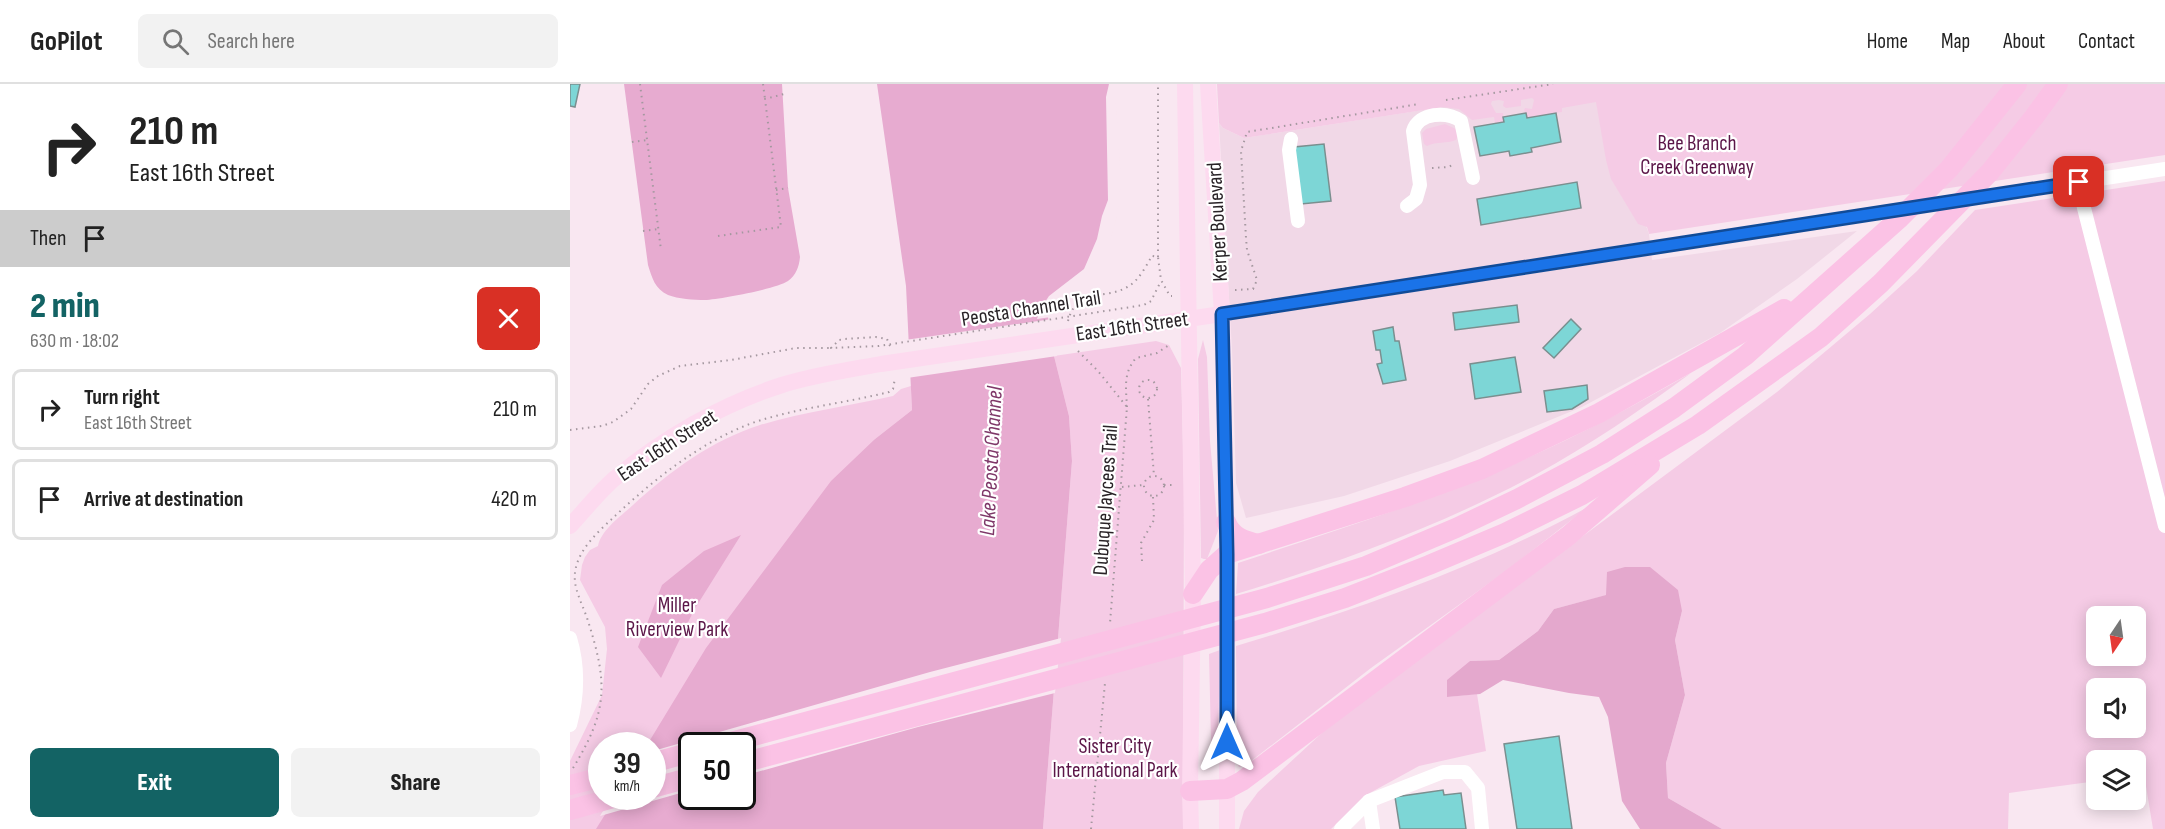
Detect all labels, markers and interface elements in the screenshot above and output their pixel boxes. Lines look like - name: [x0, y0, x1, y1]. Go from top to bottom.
- search box: [138, 14, 558, 68]
- text: GoPilot: [30, 25, 102, 58]
- icon: search: [159, 25, 192, 58]
- text: Search here: [207, 28, 295, 55]
- text: Home: [1867, 29, 1908, 54]
- text: Map: [1941, 29, 1970, 54]
- text: About: [2003, 29, 2045, 54]
- text: Contact: [2078, 29, 2135, 54]
- text: 210 m: [129, 106, 218, 157]
- icon: right: [30, 108, 108, 186]
- park label: Bee Branch Creek Greenway: [1640, 131, 1754, 180]
- pin: [2053, 156, 2104, 207]
- text: East 16th Street: [129, 157, 275, 189]
- street label: Kerper Boulevard: [1202, 162, 1233, 282]
- icon: arrive: [2062, 165, 2095, 198]
- icon: arrive: [78, 222, 111, 255]
- text: Then: [30, 225, 66, 252]
- text: 2 min: [30, 285, 100, 328]
- street label: Peosta Channel Trail: [960, 285, 1103, 332]
- button: close: [477, 287, 540, 350]
- street label: East 16th Street: [1074, 306, 1190, 347]
- text: 630 m · 18:02: [30, 329, 119, 353]
- text: Turn right: [84, 384, 160, 411]
- water label: Lake Peosta Channel: [974, 385, 1009, 536]
- icon: right: [33, 393, 66, 426]
- text: 210 m: [493, 396, 537, 423]
- street label: East 16th Street: [613, 404, 722, 487]
- text: East 16th Street: [84, 411, 192, 435]
- street label: Dubuque Jaycees Trail: [1088, 424, 1123, 576]
- icon: arrive: [33, 483, 66, 516]
- text: Arrive at destination: [84, 486, 243, 513]
- text: 420 m: [491, 486, 537, 513]
- park label: Miller Riverview Park: [626, 593, 728, 642]
- north arrow: [2086, 606, 2146, 666]
- map controls: [2086, 606, 2146, 810]
- button: sound: [2086, 678, 2146, 738]
- position arrow: [1195, 710, 1259, 774]
- speed limit sign: 50: [678, 732, 756, 810]
- park label: Sister City International Park: [1052, 734, 1178, 783]
- text: 39: [613, 746, 641, 782]
- button: Exit: [30, 748, 279, 817]
- button: Share: [291, 748, 540, 817]
- button: layers: [2086, 750, 2146, 810]
- text: km/h: [614, 777, 640, 796]

